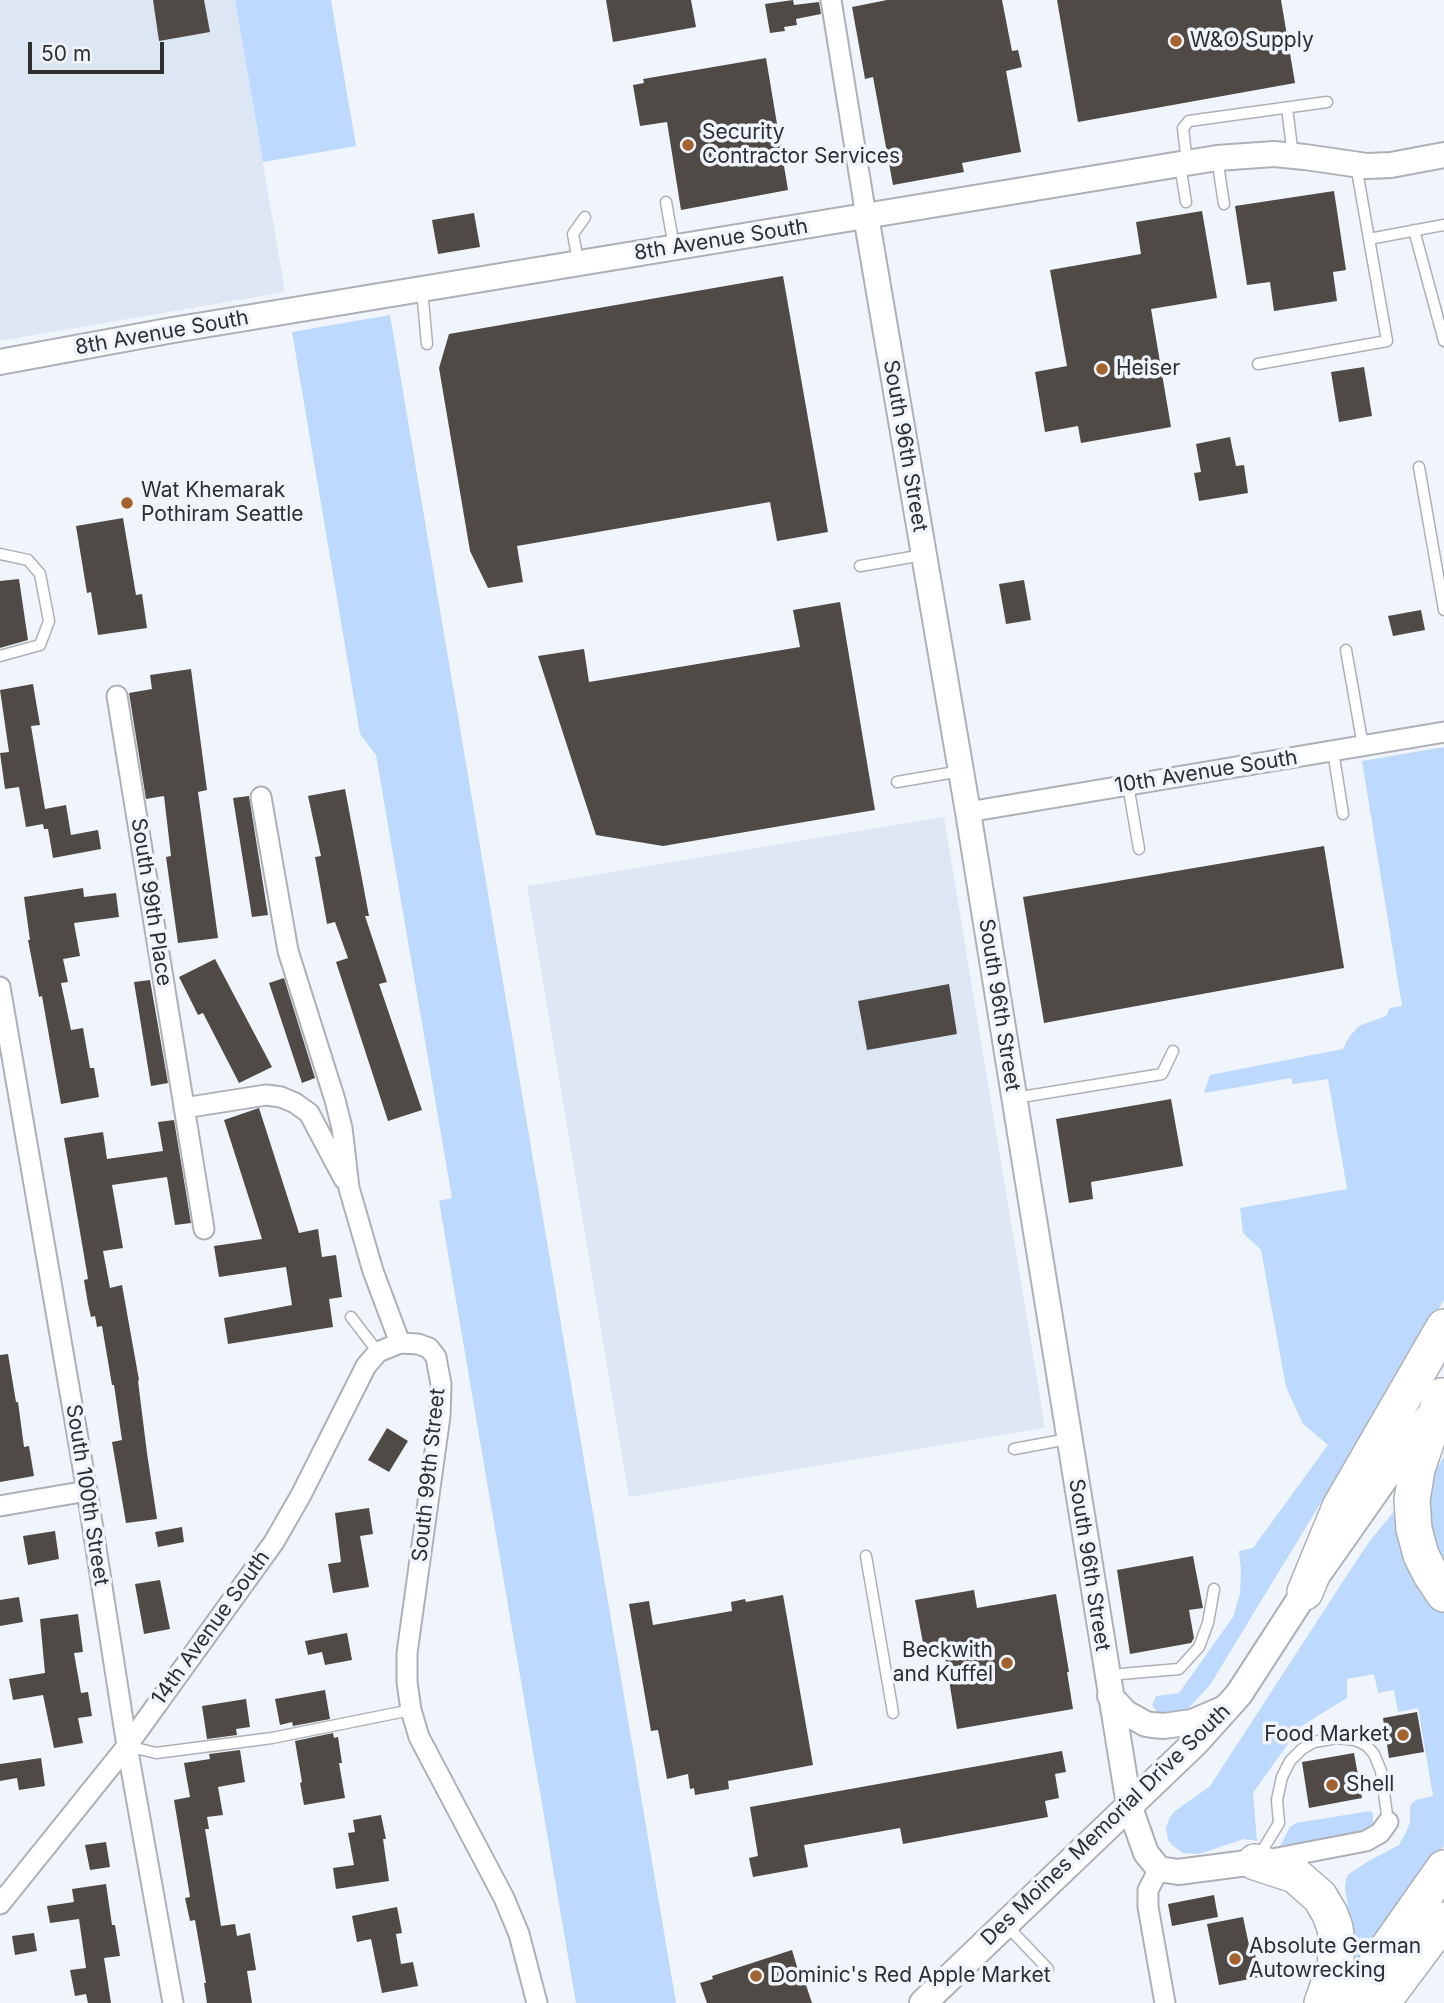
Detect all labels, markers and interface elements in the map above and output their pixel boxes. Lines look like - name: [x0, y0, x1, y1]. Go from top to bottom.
- scale bar: [32, 28, 168, 72]
- place label: W&O Supply: [1190, 28, 1314, 54]
- marker: W&O Supply: [1168, 33, 1184, 49]
- text: 50 m: [41, 41, 91, 66]
- place label: Security Contractor Services: [702, 120, 900, 170]
- marker: Security Contractor Services: [680, 137, 696, 153]
- street label: 8th Avenue South: [632, 214, 810, 266]
- street label: 8th Avenue South: [73, 305, 251, 361]
- place label: Heiser: [1116, 356, 1180, 382]
- street label: South 96th Street: [877, 358, 933, 534]
- marker: Heiser: [1094, 361, 1110, 377]
- place label: Wat Khemarak Pothiram Seattle: [141, 478, 304, 528]
- marker: Wat Khemarak Pothiram Seattle: [119, 495, 135, 511]
- street label: 10th Avenue South: [1113, 745, 1299, 799]
- street label: South 99th Place: [125, 816, 177, 988]
- street label: South 96th Street: [973, 917, 1025, 1093]
- street label: South 99th Street: [407, 1387, 451, 1563]
- street label: South 100th Street: [60, 1402, 114, 1588]
- street label: South 96th Street: [1063, 1477, 1115, 1653]
- street label: 14th Avenue South: [147, 1546, 275, 1710]
- place label: Beckwith and Kuffel: [893, 1638, 993, 1688]
- marker: Beckwith and Kuffel: [999, 1655, 1015, 1671]
- street label: Des Moines Memorial Drive South: [976, 1699, 1236, 1951]
- place label: Food Market: [1264, 1722, 1389, 1748]
- marker: Food Market: [1395, 1727, 1411, 1743]
- place label: Shell: [1346, 1772, 1394, 1798]
- marker: Shell: [1324, 1777, 1340, 1793]
- place label: Absolute German Autowrecking: [1249, 1934, 1421, 1984]
- marker: Absolute German Autowrecking: [1227, 1951, 1243, 1967]
- place label: Dominic's Red Apple Market: [770, 1963, 1051, 1989]
- marker: Dominic's Red Apple Market: [748, 1968, 764, 1984]

